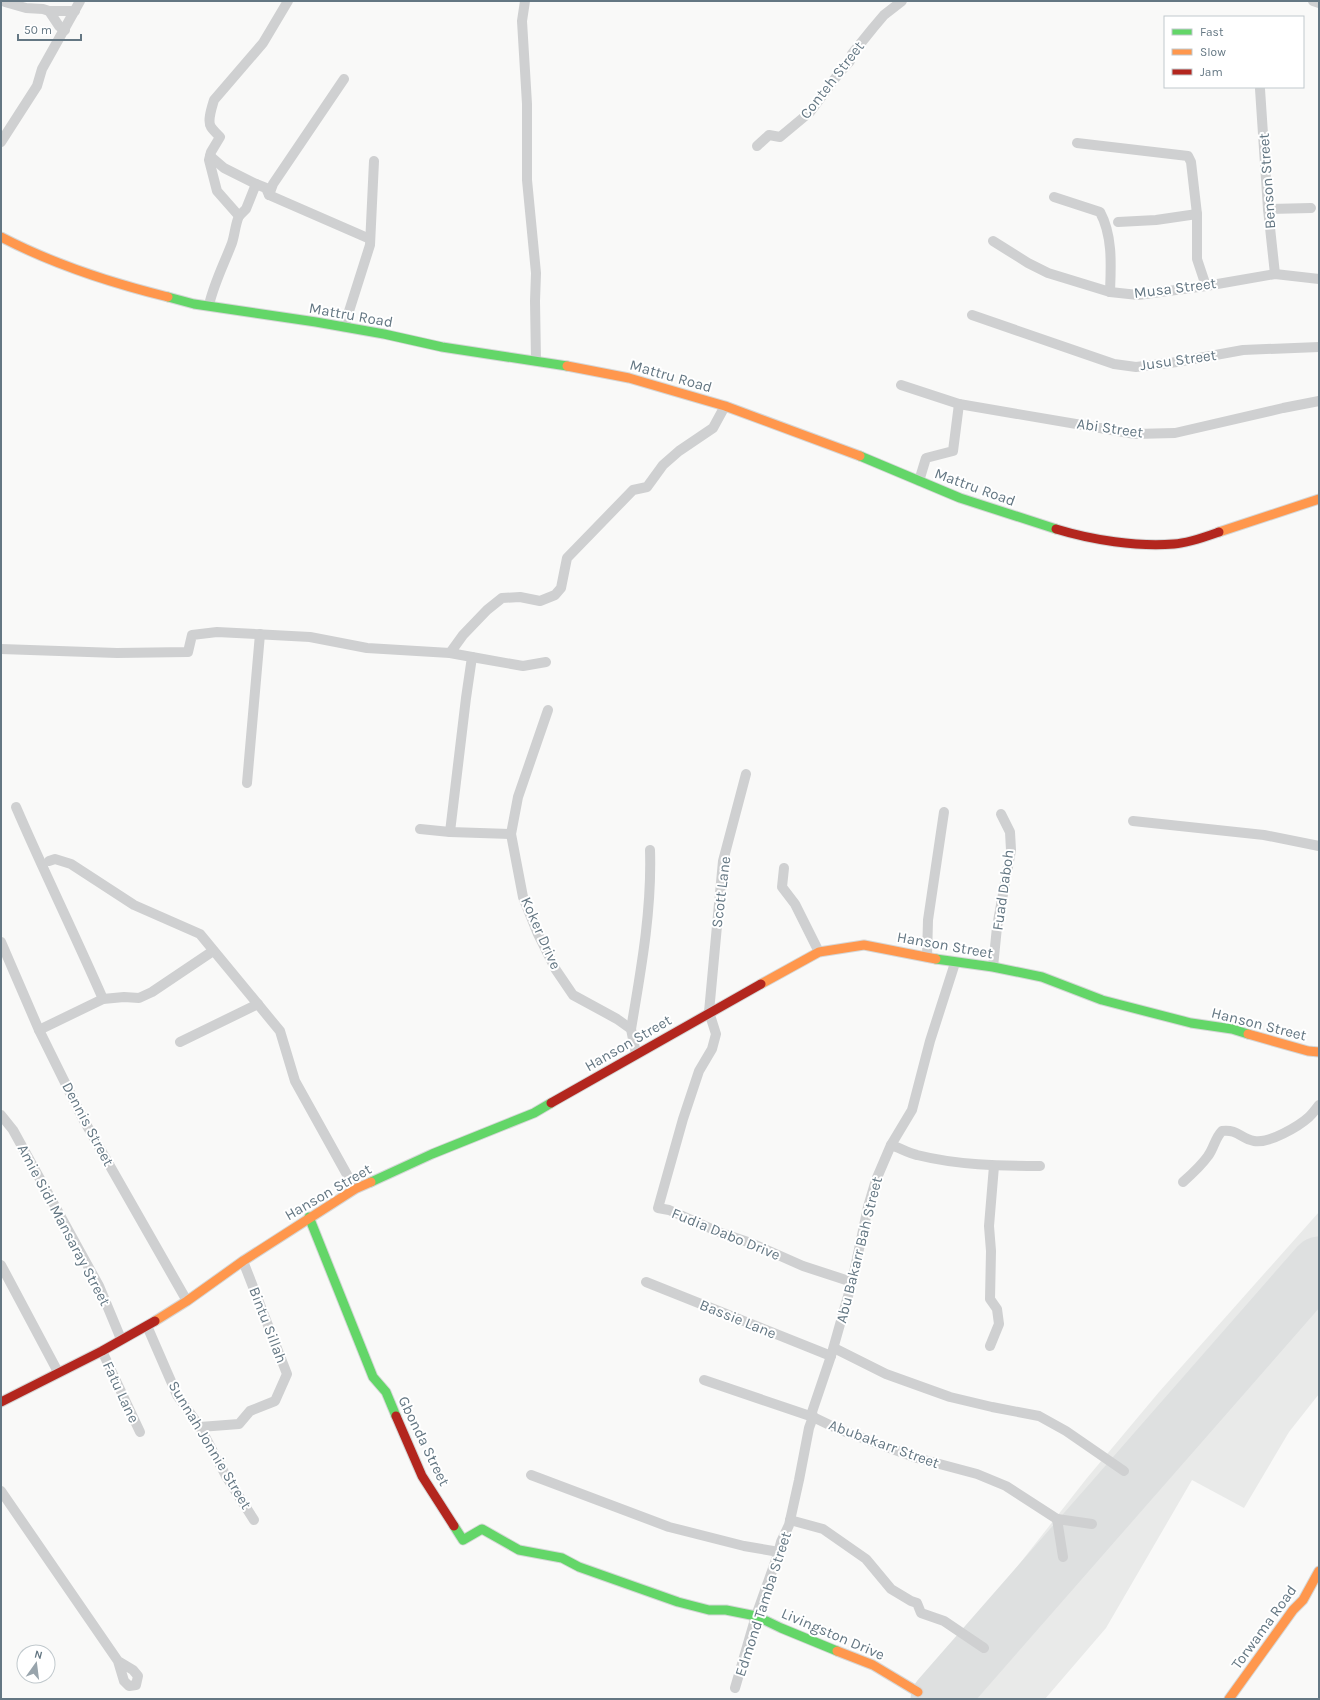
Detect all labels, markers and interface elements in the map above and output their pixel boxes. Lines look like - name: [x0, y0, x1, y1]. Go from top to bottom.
- scale bar: [18, 16, 81, 42]
- legend: [1164, 16, 1304, 88]
- text: 50 m: [24, 23, 52, 37]
- text: Fast: [1200, 25, 1224, 39]
- street label: Conteh Street: [796, 37, 868, 122]
- text: Slow: [1200, 45, 1226, 59]
- text: Jam: [1200, 65, 1223, 79]
- street label: Benson Street: [1255, 132, 1279, 229]
- street label: Musa Street: [1133, 274, 1217, 302]
- street label: Mattru Road: [308, 299, 394, 331]
- street label: Jusu Street: [1139, 346, 1218, 374]
- street label: Mattru Road: [628, 356, 714, 396]
- street label: Abi Street: [1076, 414, 1145, 442]
- street label: Mattru Road: [932, 464, 1018, 510]
- street label: Fuad Daboh: [988, 848, 1018, 932]
- street label: Scott Lane: [708, 855, 734, 929]
- street label: Koker Drive: [517, 894, 565, 972]
- street label: Hanson Street: [896, 928, 995, 962]
- street label: Hanson Street: [1210, 1004, 1309, 1045]
- street label: Hanson Street: [581, 1011, 675, 1075]
- street label: Dennis Street: [58, 1079, 118, 1170]
- street label: Amie Sidi Mansaray Street: [14, 1141, 114, 1309]
- street label: Hanson Street: [281, 1160, 375, 1224]
- street label: Abu Bakarr Bah Street: [832, 1175, 886, 1325]
- street label: Fudia Dabo Drive: [669, 1204, 783, 1264]
- street label: Bintu Sillah: [245, 1284, 291, 1366]
- street label: Bassie Lane: [697, 1295, 779, 1343]
- street label: Fatu Lane: [99, 1358, 143, 1426]
- street label: Sunnah Jonnie Street: [165, 1378, 256, 1513]
- street label: Gbonda Street: [394, 1393, 454, 1489]
- street label: Abubakarr Street: [826, 1416, 942, 1472]
- street label: Edmond Tamba Street: [731, 1529, 795, 1679]
- street label: Torwama Road: [1227, 1581, 1301, 1673]
- street label: Livingston Drive: [779, 1604, 887, 1664]
- north arrow: [16, 1644, 56, 1684]
- text: N: [33, 1648, 44, 1662]

